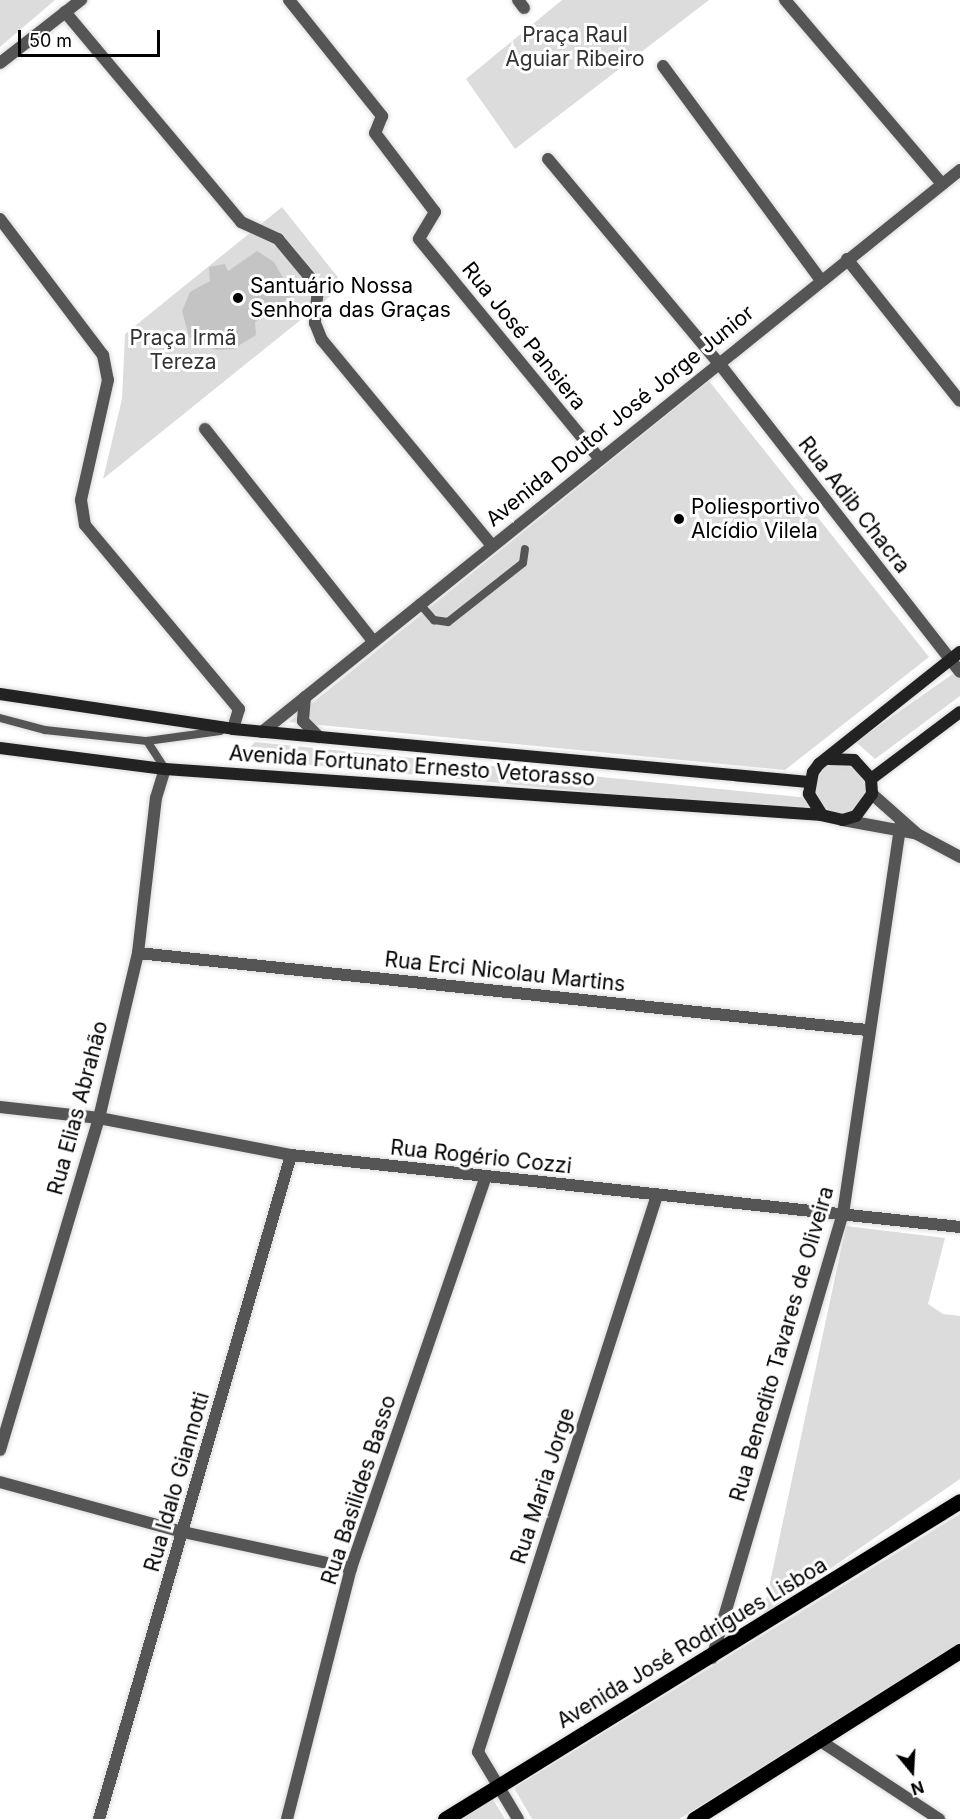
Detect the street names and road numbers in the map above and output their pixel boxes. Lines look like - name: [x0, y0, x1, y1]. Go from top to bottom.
- street label: Rua José Pansiera: [457, 257, 591, 415]
- street label: Avenida Doutor José Jorge Junior: [481, 300, 759, 532]
- street label: Rua Adib Chacra: [793, 432, 915, 578]
- street label: Avenida Fortunato Ernesto Vetorasso: [228, 741, 596, 791]
- street label: Rua Erci Nicolau Martins: [383, 947, 627, 997]
- street label: Rua Elias Abrahão: [43, 1018, 113, 1198]
- street label: Rua Rogério Cozzi: [389, 1135, 573, 1179]
- street label: Rua Benedito Tavares de Oliveira: [725, 1183, 839, 1505]
- street label: Rua Idalo Giannotti: [139, 1389, 215, 1575]
- street label: Rua Basilides Basso: [316, 1392, 402, 1588]
- street label: Rua Maria Jorge: [506, 1405, 580, 1567]
- street label: Avenida José Rodrigues Lisboa: [552, 1552, 832, 1734]

